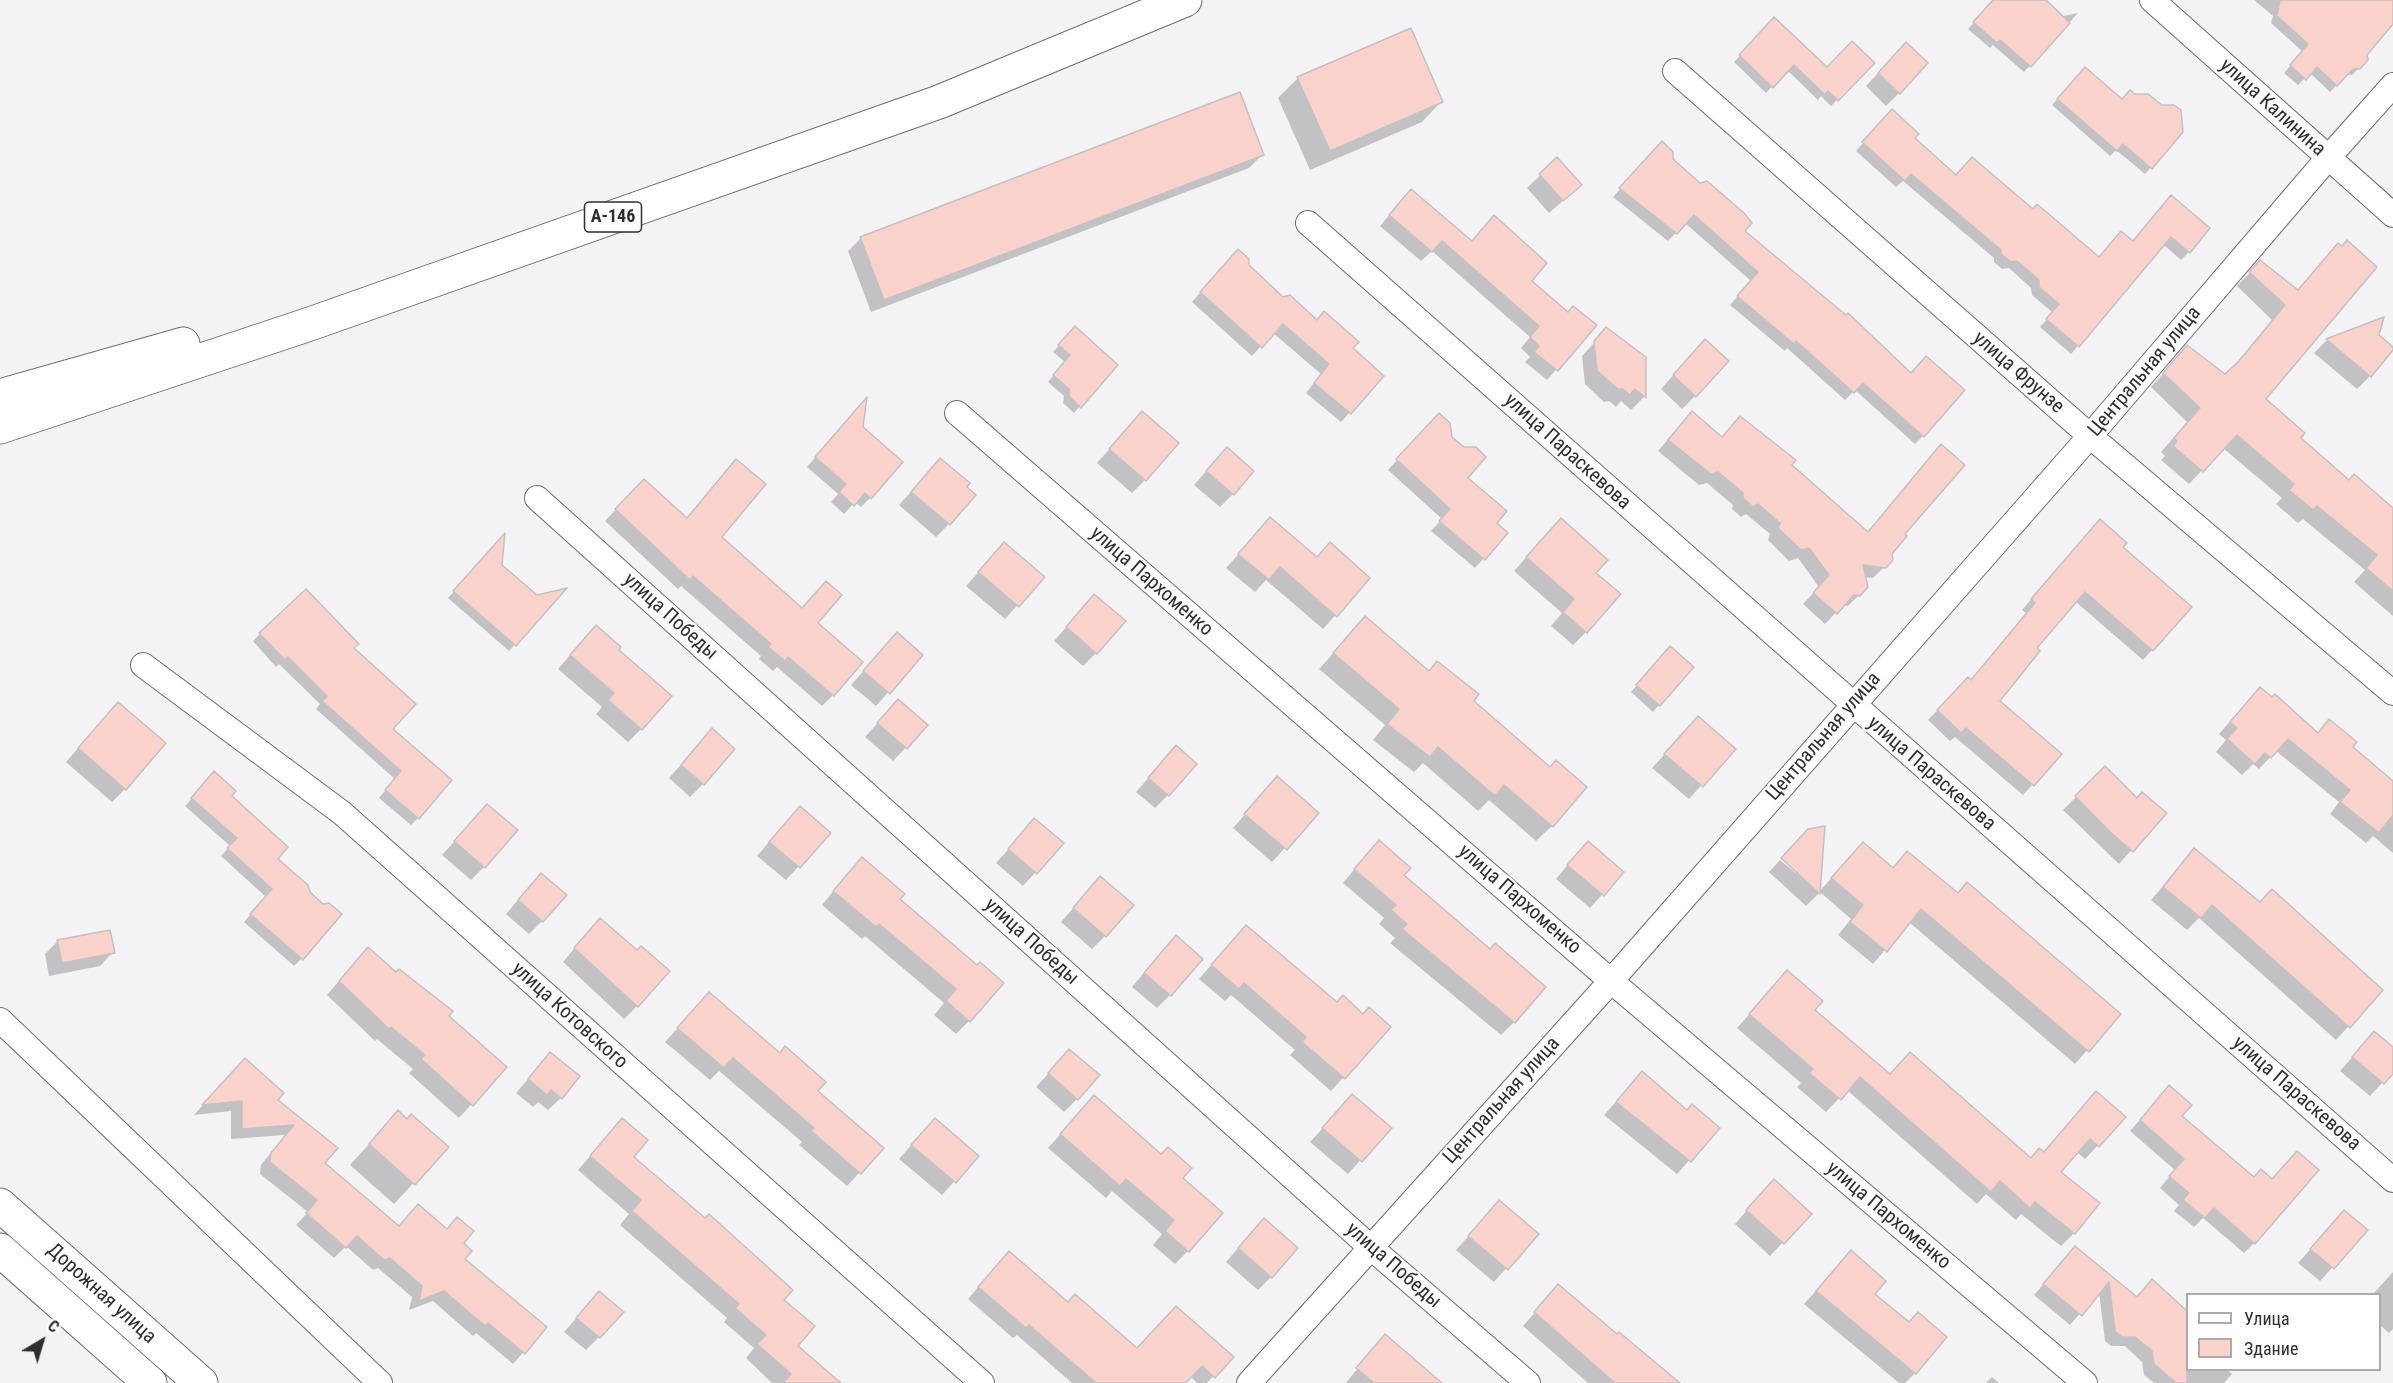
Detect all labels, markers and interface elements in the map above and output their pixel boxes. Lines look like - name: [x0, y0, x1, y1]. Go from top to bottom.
- street label: улица Калинина: [2214, 54, 2330, 162]
- road number: А-146: [584, 202, 642, 232]
- street label: Центральная улица: [2084, 302, 2206, 442]
- street label: улица Фрунзе: [1967, 327, 2069, 419]
- street label: улица Параскевова: [1499, 389, 1635, 515]
- street label: улица Пархоменко: [1085, 522, 1217, 642]
- street label: улица Победы: [618, 568, 722, 666]
- street label: Центральная улица: [1762, 668, 1886, 806]
- street label: улица Параскевова: [1862, 712, 2000, 836]
- street label: улица Пархоменко: [1453, 840, 1585, 960]
- street label: улица Победы: [979, 893, 1083, 991]
- street label: улица Котовского: [506, 958, 632, 1074]
- street label: улица Параскевова: [2227, 1032, 2365, 1156]
- street label: Центральная улица: [1439, 1033, 1565, 1169]
- street label: улица Пархоменко: [1821, 1157, 1955, 1275]
- street label: улица Победы: [1340, 1218, 1446, 1314]
- street label: Дорожная улица: [41, 1239, 161, 1349]
- legend: [2186, 1293, 2381, 1371]
- text: Улица: [2244, 1308, 2290, 1329]
- north arrow: [12, 1311, 72, 1371]
- text: С: [44, 1316, 63, 1337]
- text: Здание: [2244, 1338, 2298, 1359]

